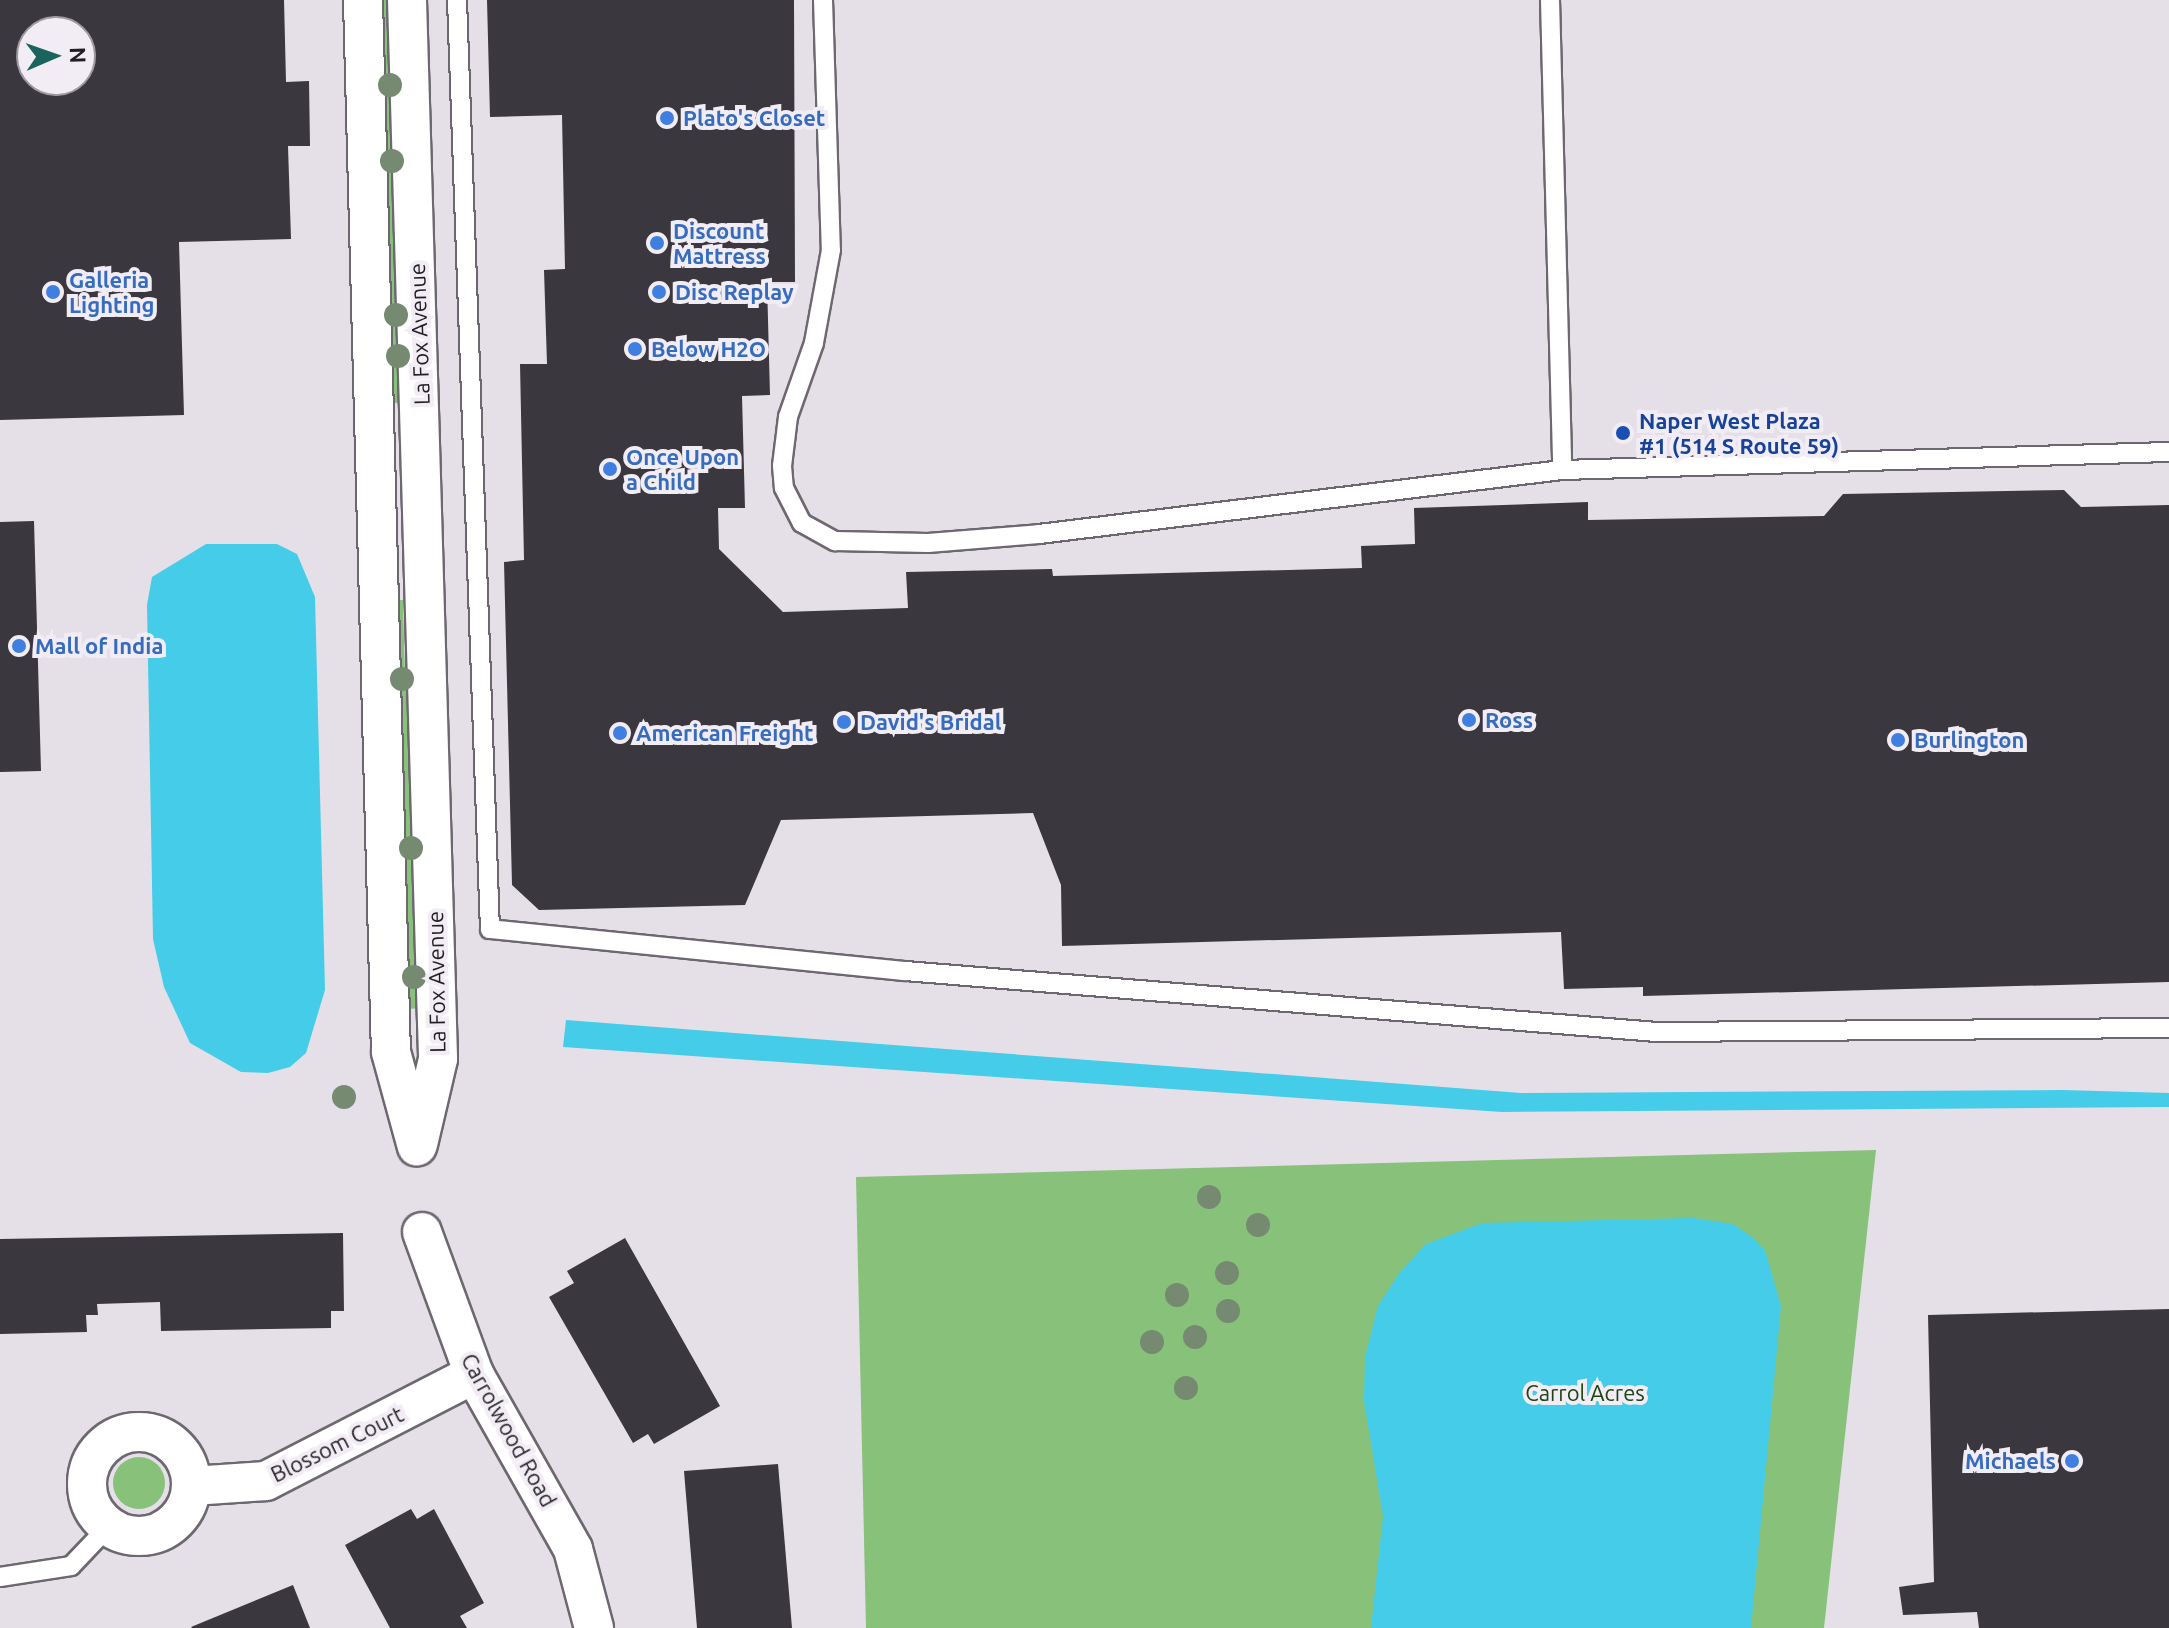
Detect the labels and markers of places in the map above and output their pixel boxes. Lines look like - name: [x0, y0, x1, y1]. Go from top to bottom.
- place label: Plato's Closet: [683, 105, 825, 131]
- marker: Plato's Closet: [658, 109, 676, 127]
- place label: Discount Mattress: [673, 217, 766, 268]
- marker: Discount Mattress: [648, 234, 666, 252]
- place label: Galleria Lighting: [69, 266, 154, 318]
- place label: Disc Replay: [675, 279, 794, 305]
- marker: Galleria Lighting: [44, 283, 62, 301]
- marker: Disc Replay: [650, 283, 668, 301]
- place label: Below H2O: [651, 336, 766, 362]
- marker: Below H2O: [626, 340, 644, 358]
- place label: Naper West Plaza #1 (514 S Route 59): [1639, 407, 1839, 458]
- marker: Naper West Plaza #1 (514 S Route 59): [1614, 424, 1632, 442]
- place label: Once Upon a Child: [626, 443, 739, 494]
- marker: Once Upon a Child: [601, 460, 619, 478]
- place label: Mall of India: [35, 633, 163, 659]
- marker: Mall of India: [10, 637, 28, 655]
- place label: Ross: [1485, 707, 1533, 733]
- place label: David's Bridal: [860, 709, 1001, 735]
- marker: Ross: [1460, 711, 1478, 729]
- marker: David's Bridal: [835, 713, 853, 731]
- place label: American Freight: [636, 720, 814, 746]
- marker: American Freight: [611, 724, 629, 742]
- place label: Burlington: [1914, 727, 2024, 753]
- marker: Burlington: [1889, 731, 1907, 749]
- place label: Michaels: [1965, 1448, 2056, 1474]
- marker: Michaels: [2063, 1452, 2081, 1470]

